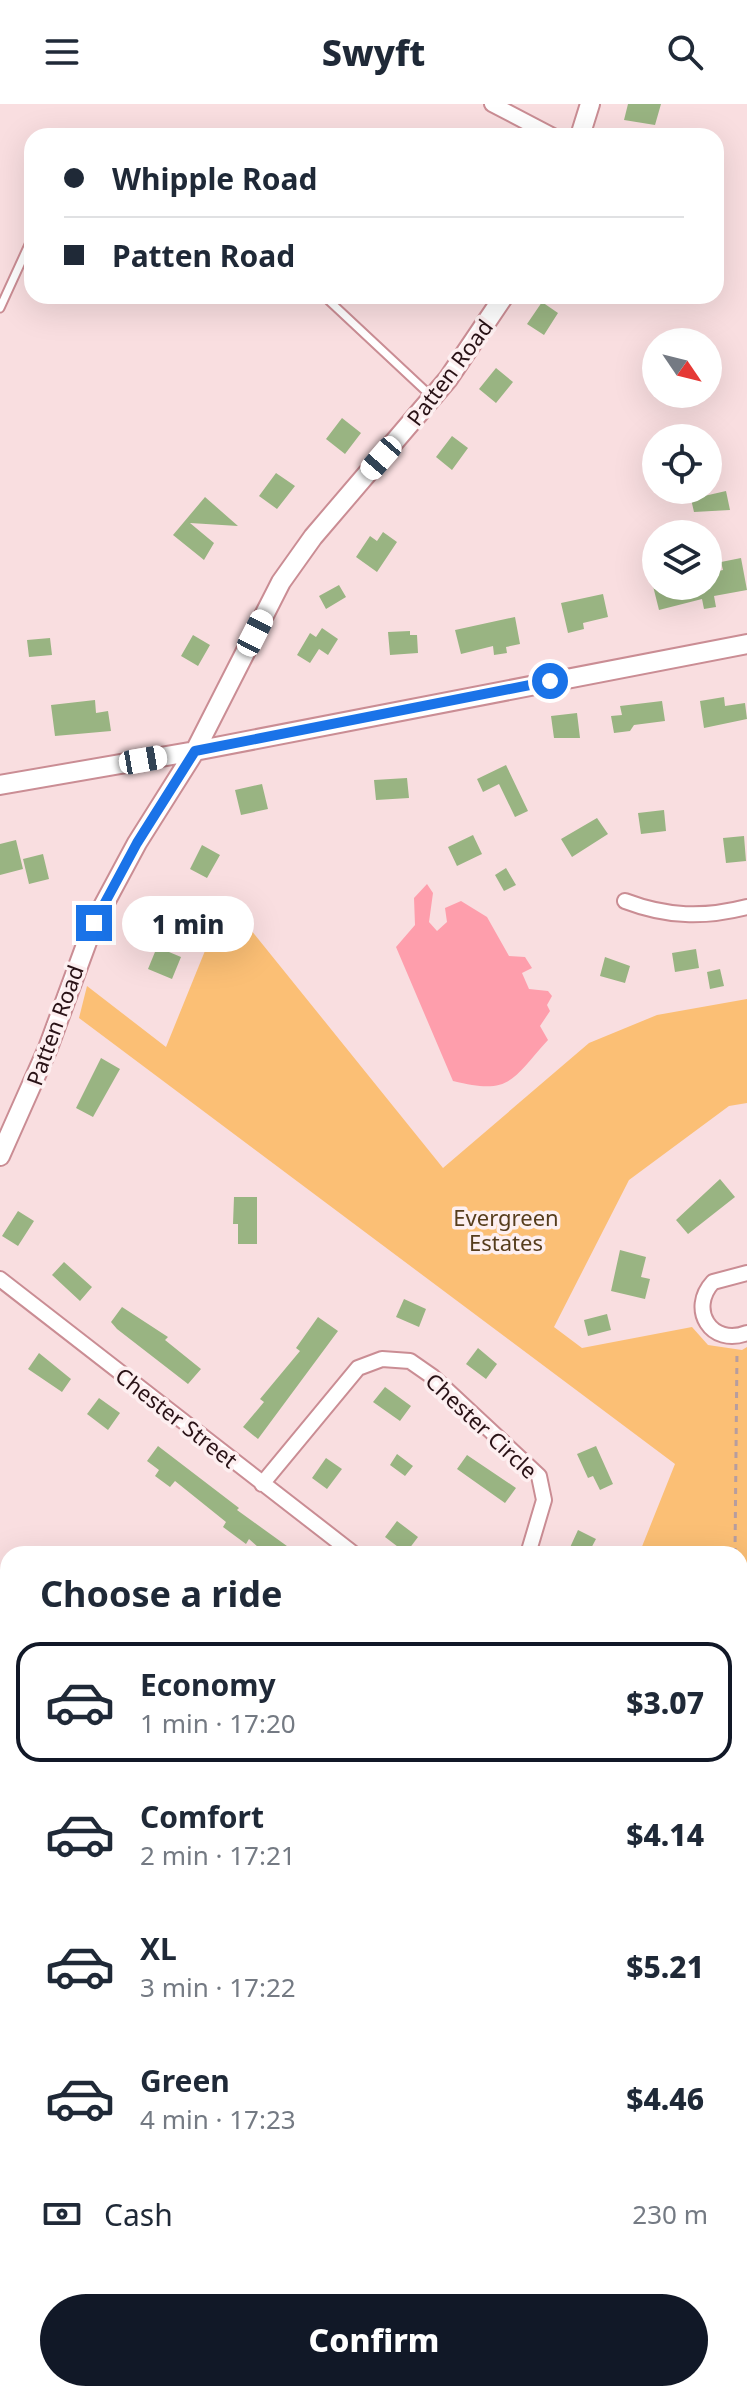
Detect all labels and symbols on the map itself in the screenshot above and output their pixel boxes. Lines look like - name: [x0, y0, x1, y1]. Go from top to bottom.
- street label: Patten Road: [399, 313, 499, 431]
- north arrow: [642, 328, 722, 408]
- car: [356, 432, 406, 484]
- car: [233, 606, 277, 660]
- route start: [532, 663, 568, 699]
- car: [117, 744, 169, 776]
- callout: 1 min: [122, 895, 254, 951]
- route end: [76, 905, 112, 941]
- street label: Patten Road: [18, 961, 90, 1089]
- park label: Evergreen Estates: [453, 1202, 559, 1257]
- street label: Chester Street: [110, 1360, 244, 1474]
- street label: Chester Circle: [420, 1365, 544, 1485]

